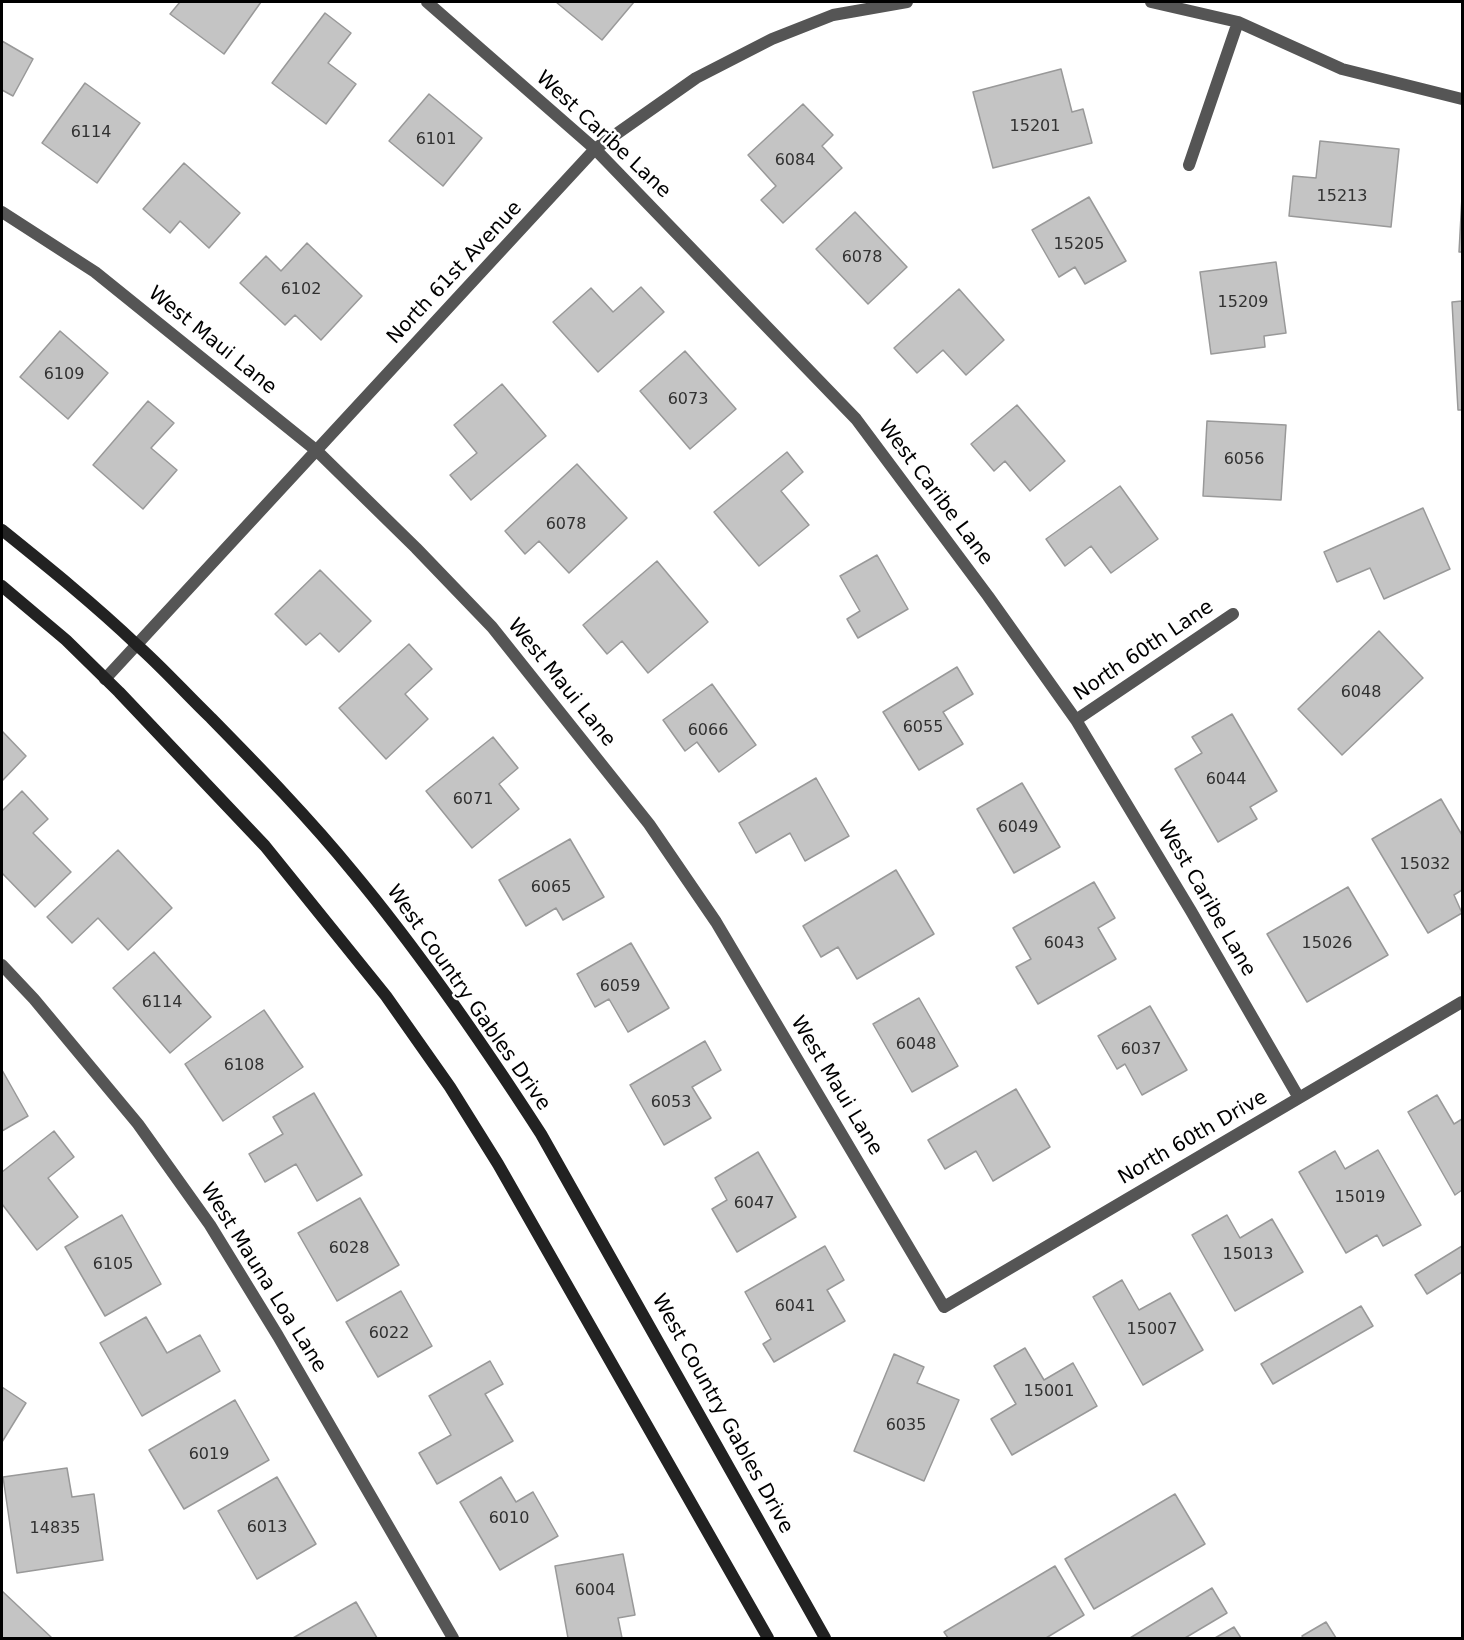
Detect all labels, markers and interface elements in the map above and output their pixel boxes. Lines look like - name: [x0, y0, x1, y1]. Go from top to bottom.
- street label: West Caribe Lane: [531, 66, 675, 204]
- house number: 15201: [1010, 117, 1060, 137]
- house number: 6114: [71, 123, 111, 143]
- house number: 6101: [416, 130, 456, 150]
- house number: 6084: [775, 151, 815, 171]
- house number: 15213: [1317, 187, 1367, 207]
- street label: North 61st Avenue: [383, 197, 527, 349]
- house number: 15205: [1054, 235, 1104, 255]
- house number: 6078: [842, 248, 882, 268]
- house number: 6102: [281, 280, 321, 300]
- street label: West Maui Lane: [143, 282, 281, 400]
- house number: 15209: [1218, 293, 1268, 313]
- house number: 6109: [44, 365, 84, 385]
- house number: 6073: [668, 390, 708, 410]
- street label: West Caribe Lane: [873, 416, 997, 570]
- house number: 6056: [1224, 450, 1264, 470]
- house number: 6078: [546, 515, 586, 535]
- street label: North 60th Lane: [1070, 595, 1218, 707]
- street label: West Maui Lane: [502, 614, 620, 752]
- house number: 6048: [1341, 683, 1381, 703]
- house number: 6055: [903, 718, 943, 738]
- house number: 6066: [688, 721, 728, 741]
- house number: 6044: [1206, 770, 1246, 790]
- house number: 6071: [453, 790, 493, 810]
- street label: West Caribe Lane: [1152, 817, 1260, 981]
- house number: 6049: [998, 818, 1038, 838]
- house number: 15032: [1400, 855, 1450, 875]
- house number: 6065: [531, 878, 571, 898]
- street label: West Country Gables Drive: [381, 881, 555, 1115]
- house number: 6043: [1044, 934, 1084, 954]
- house number: 15026: [1302, 934, 1352, 954]
- house number: 6059: [600, 977, 640, 997]
- house number: 6114: [142, 993, 182, 1013]
- street label: West Maui Lane: [785, 1012, 887, 1160]
- house number: 6048: [896, 1035, 936, 1055]
- house number: 6037: [1121, 1040, 1161, 1060]
- house number: 6108: [224, 1056, 264, 1076]
- street label: North 60th Drive: [1114, 1086, 1272, 1190]
- house number: 6053: [651, 1093, 691, 1113]
- street label: West Mauna Loa Lane: [195, 1179, 331, 1377]
- house number: 15019: [1335, 1188, 1385, 1208]
- house number: 6047: [734, 1194, 774, 1214]
- house number: 6028: [329, 1239, 369, 1259]
- house number: 15013: [1223, 1245, 1273, 1265]
- house number: 6105: [93, 1255, 133, 1275]
- street label: West Country Gables Drive: [646, 1290, 798, 1538]
- house number: 6041: [775, 1297, 815, 1317]
- house number: 15007: [1127, 1320, 1177, 1340]
- house number: 6022: [369, 1324, 409, 1344]
- house number: 15001: [1024, 1382, 1074, 1402]
- house number: 6035: [886, 1416, 926, 1436]
- house number: 6019: [189, 1445, 229, 1465]
- house number: 6010: [489, 1509, 529, 1529]
- house number: 6013: [247, 1518, 287, 1538]
- house number: 14835: [30, 1519, 80, 1539]
- house number: 6004: [575, 1581, 615, 1601]

